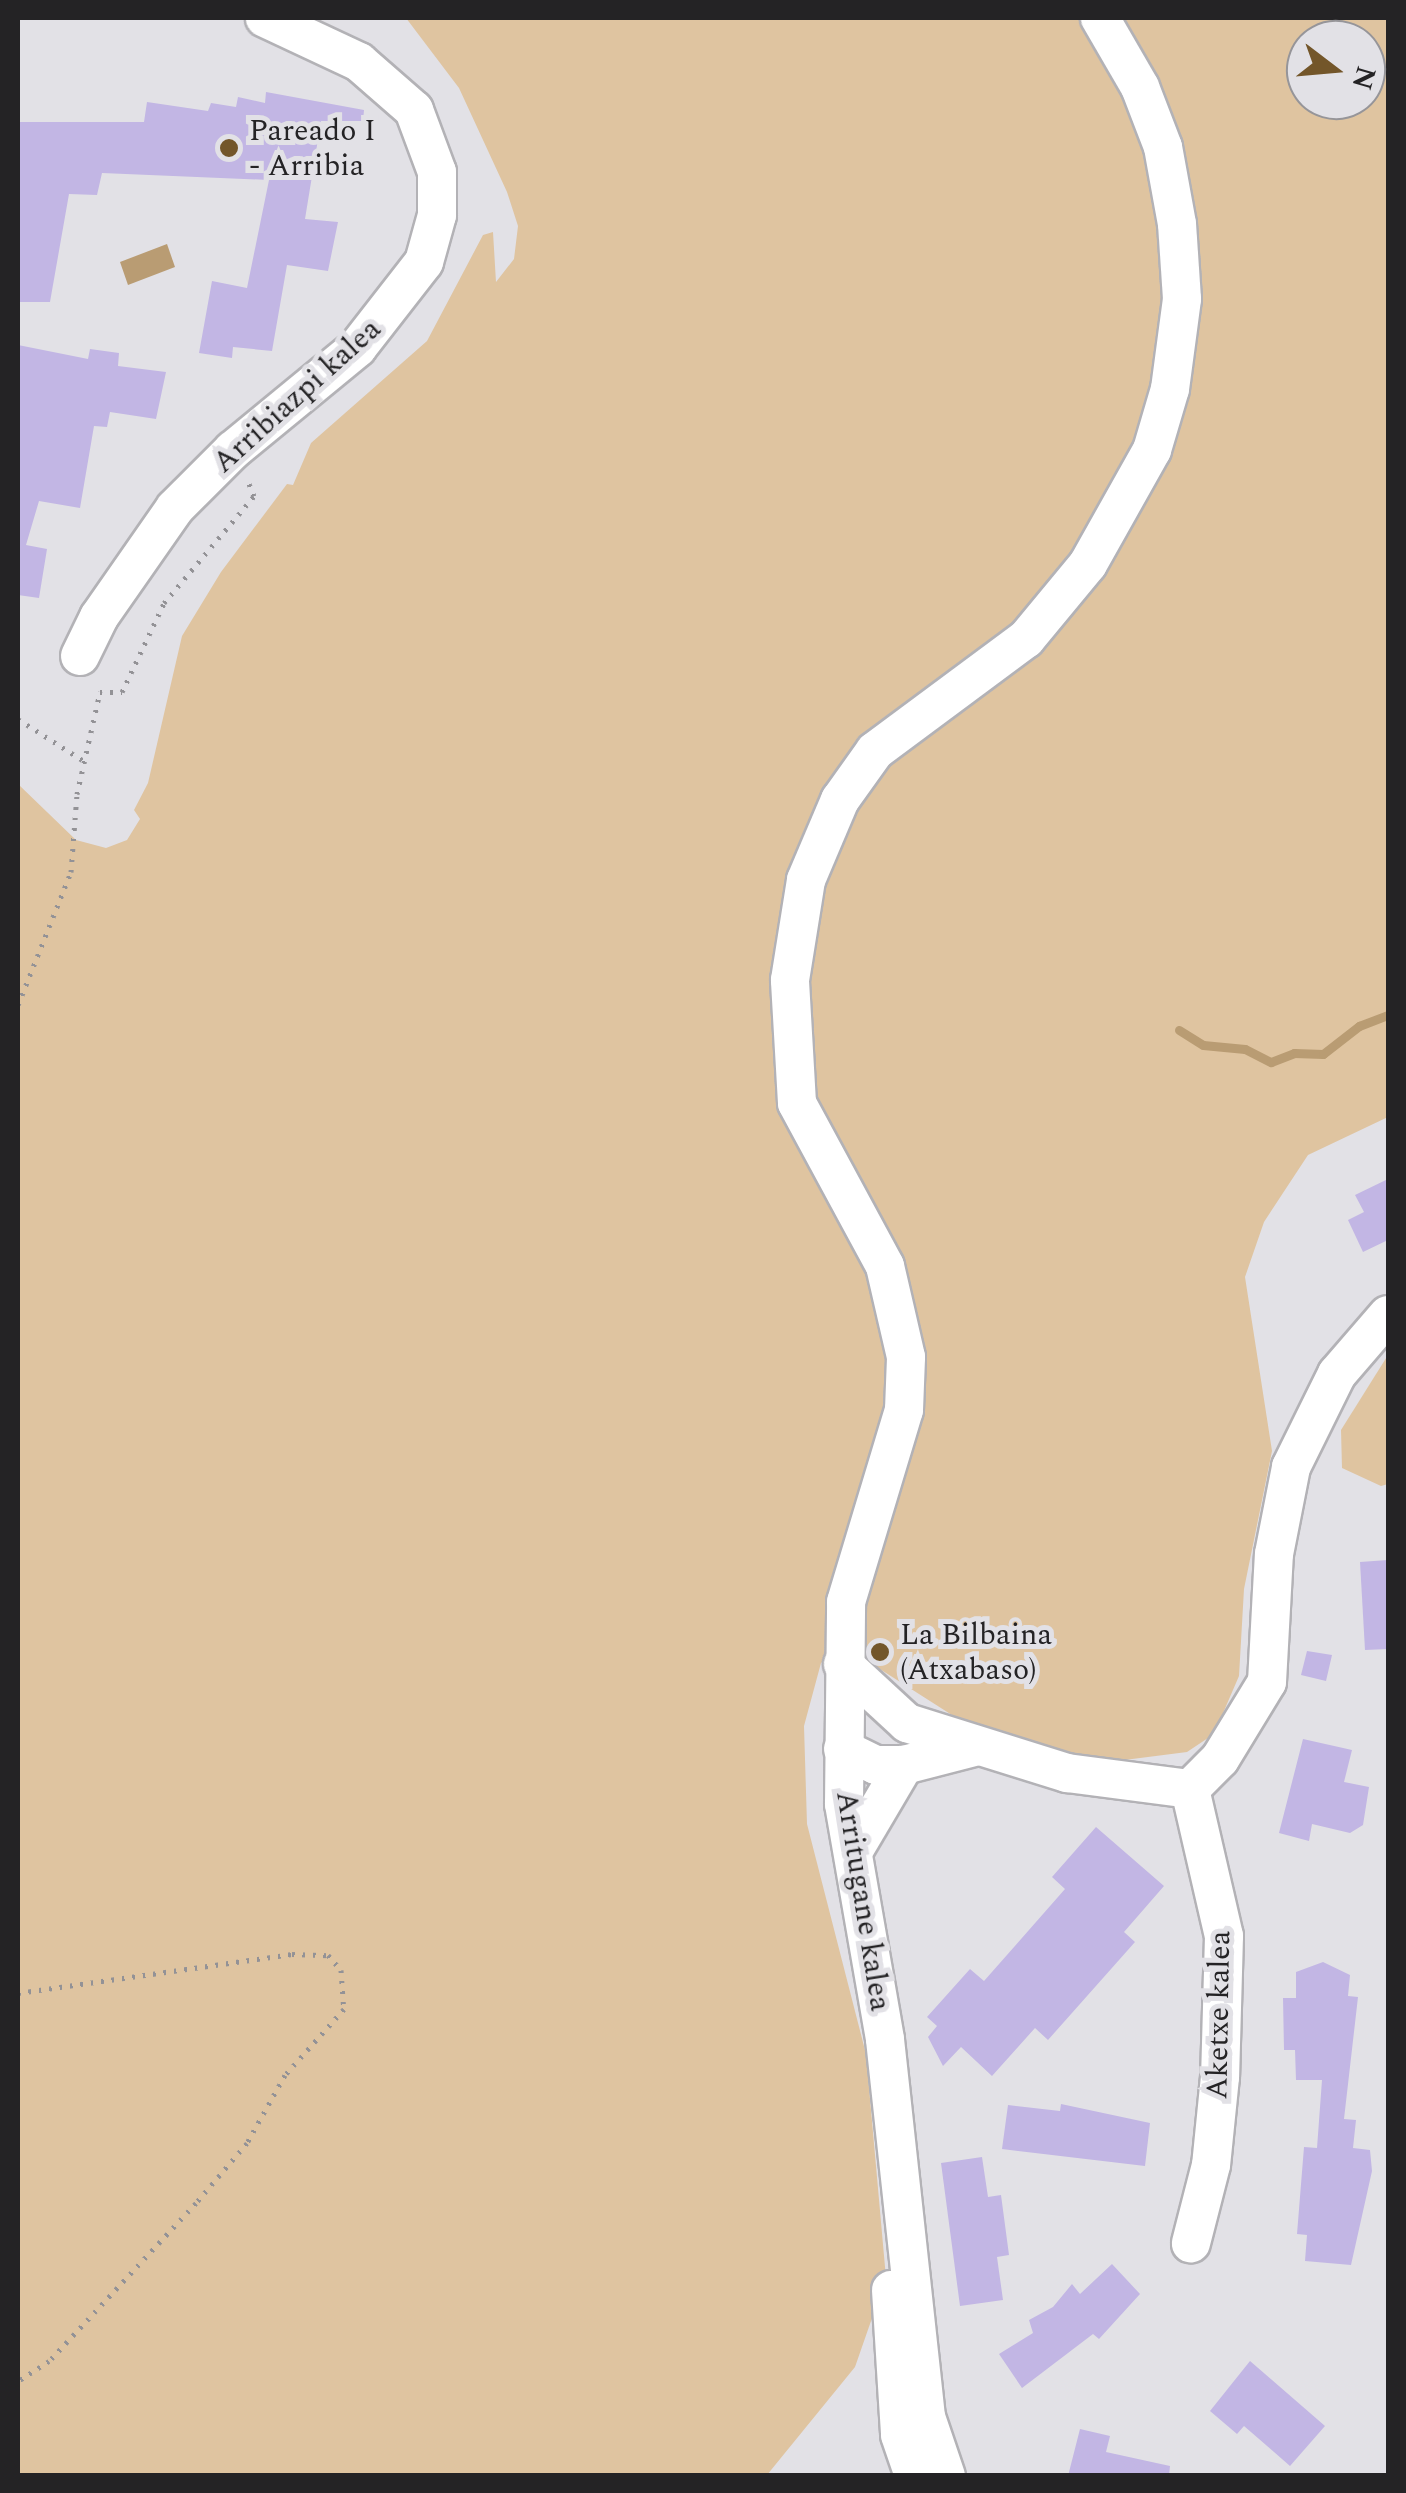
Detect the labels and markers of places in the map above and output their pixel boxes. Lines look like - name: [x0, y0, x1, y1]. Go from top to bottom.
- place label: Pareado I - Arribia: [249, 113, 376, 184]
- marker: Pareado I - Arribia: [218, 137, 240, 159]
- place label: La Bilbaina (Atxabaso): [900, 1617, 1052, 1688]
- marker: La Bilbaina (Atxabaso): [869, 1641, 891, 1663]

